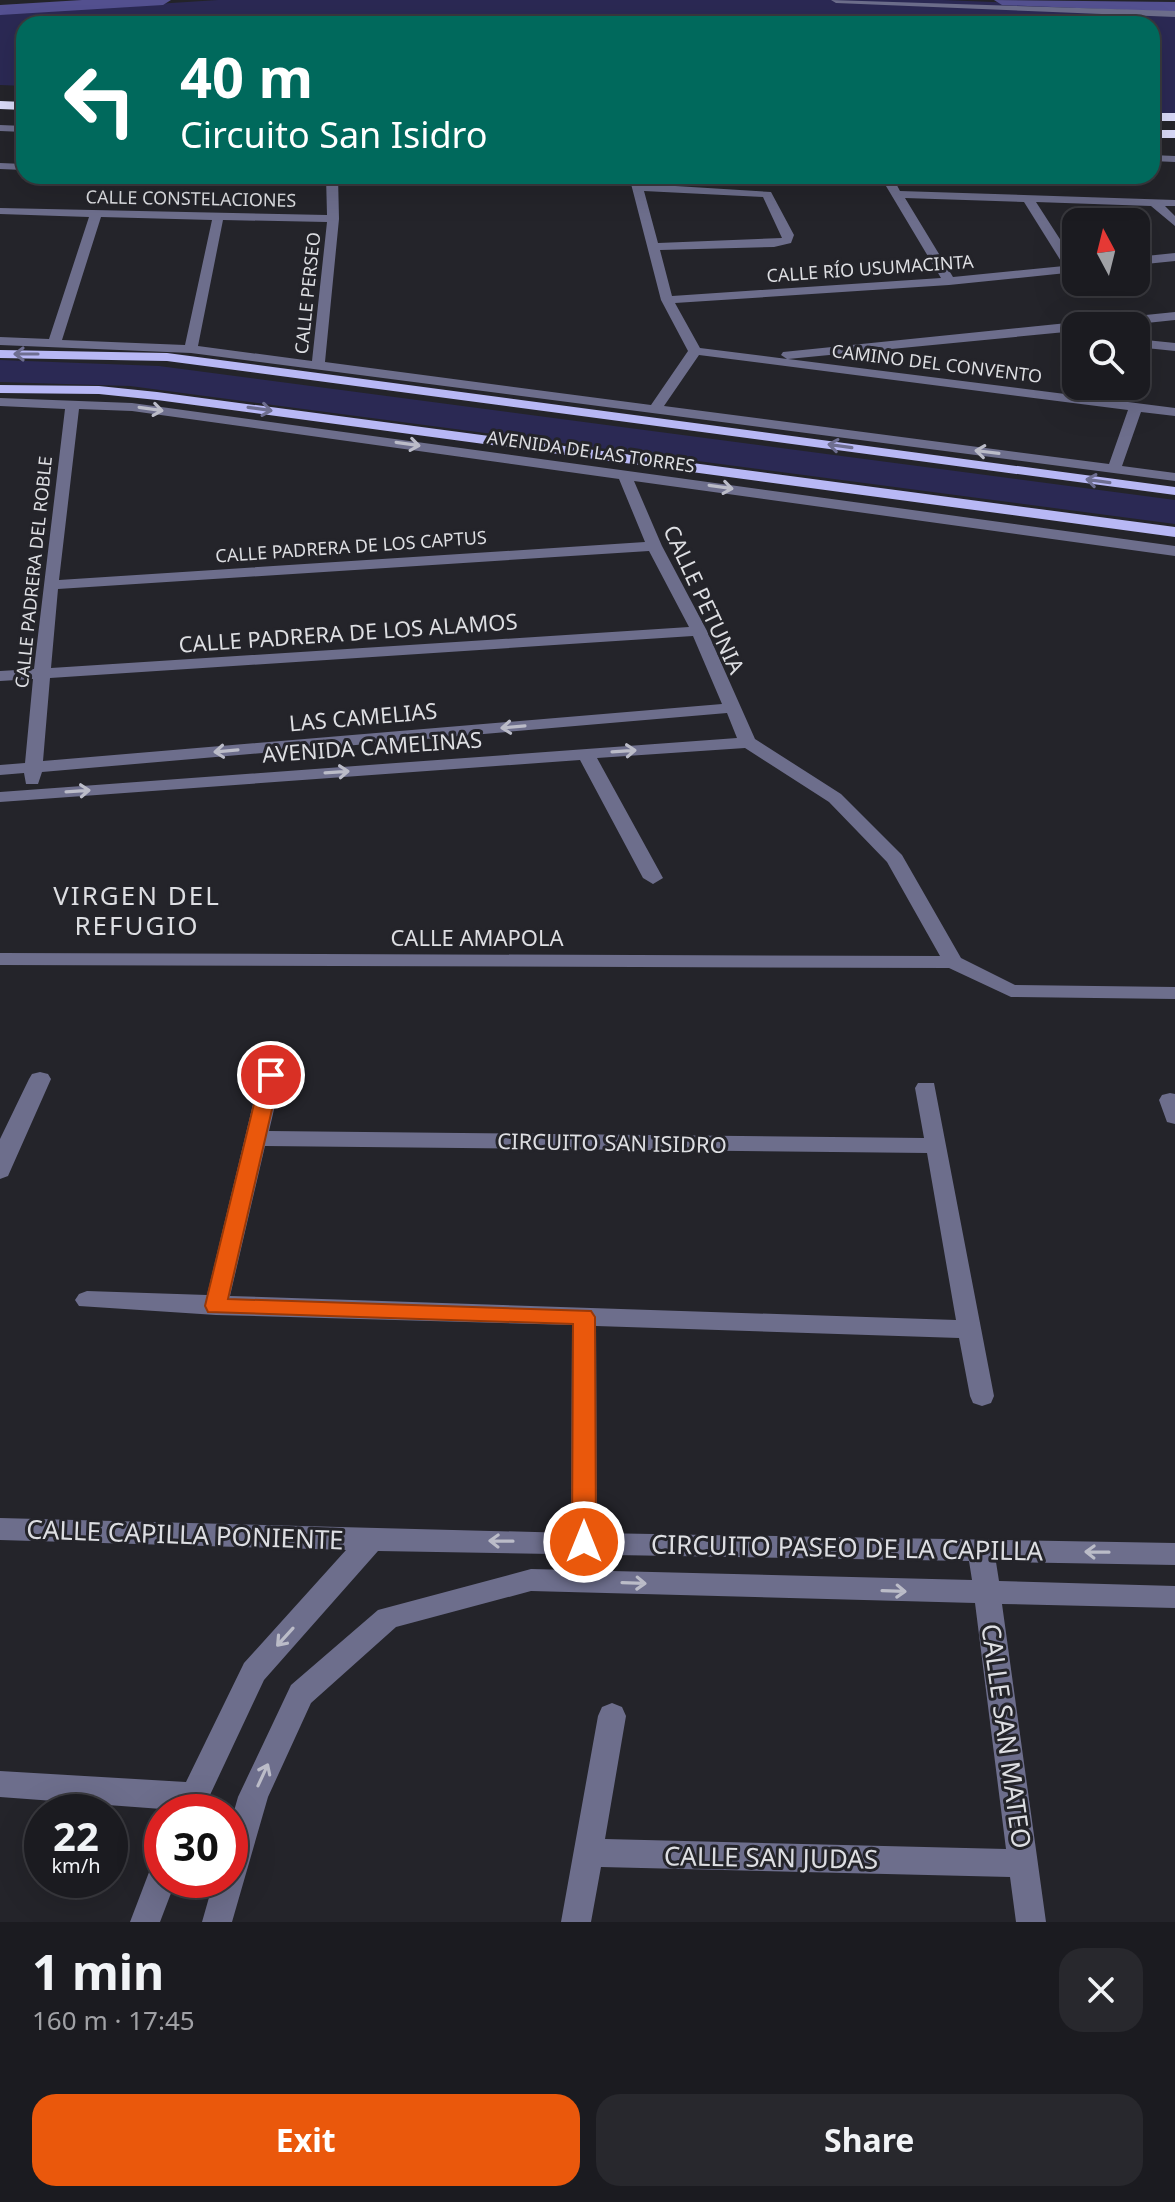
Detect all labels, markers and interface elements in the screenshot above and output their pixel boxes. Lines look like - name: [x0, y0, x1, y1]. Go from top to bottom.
- text: 40 m: [180, 38, 313, 114]
- icon: left: [48, 48, 152, 152]
- text: Circuito San Isidro: [180, 110, 488, 159]
- street label: CALLE CONSTELACIONES: [85, 184, 297, 212]
- north arrow: [1062, 208, 1150, 296]
- map controls: [1062, 208, 1150, 400]
- street label: CALLE PERSEO: [289, 231, 325, 355]
- street label: CALLE RÍO USUMACINTA: [766, 249, 975, 287]
- button: search: [1062, 312, 1150, 400]
- street label: CAMINO DEL CONVENTO: [830, 338, 1044, 388]
- one-way arrow: [13, 346, 40, 362]
- one-way arrow: [138, 402, 163, 417]
- one-way arrow: [246, 402, 273, 417]
- street label: AVENIDA DE LAS TORRES: [486, 425, 697, 477]
- one-way arrow: [395, 437, 420, 452]
- one-way arrow: [827, 439, 854, 454]
- one-way arrow: [974, 444, 1000, 459]
- street label: CALLE PADRERA DEL ROBLE: [9, 455, 57, 689]
- one-way arrow: [1086, 473, 1111, 488]
- one-way arrow: [708, 480, 734, 495]
- street label: CALLE PETUNIA: [657, 520, 753, 679]
- street label: CALLE PADRERA DE LOS CAPTUS: [215, 525, 488, 567]
- street label: CALLE PADRERA DE LOS ALAMOS: [178, 605, 518, 659]
- street label: LAS CAMELIAS: [288, 695, 438, 737]
- one-way arrow: [500, 720, 527, 735]
- street label: AVENIDA CAMELINAS: [261, 723, 483, 769]
- one-way arrow: [610, 743, 637, 758]
- one-way arrow: [214, 744, 240, 759]
- one-way arrow: [323, 764, 350, 779]
- one-way arrow: [64, 783, 91, 798]
- district label: VIRGEN DEL REFUGIO: [53, 877, 221, 943]
- street label: CALLE AMAPOLA: [390, 922, 564, 952]
- pin: [237, 1041, 305, 1109]
- icon: arrive: [249, 1053, 293, 1097]
- street label: CIRCUITO SAN ISIDRO: [497, 1125, 727, 1159]
- position arrow: [542, 1500, 626, 1584]
- street label: CALLE CAPILLA PONIENTE: [26, 1510, 344, 1558]
- street label: CIRCUITO PASEO DE LA CAPILLA: [651, 1526, 1044, 1568]
- one-way arrow: [488, 1533, 515, 1549]
- one-way arrow: [1084, 1544, 1111, 1560]
- one-way arrow: [620, 1576, 647, 1591]
- one-way arrow: [880, 1584, 907, 1599]
- street label: CALLE SAN MATEO: [973, 1621, 1041, 1851]
- one-way arrow: [277, 1627, 295, 1647]
- one-way arrow: [256, 1764, 271, 1788]
- speed limit sign: 30: [144, 1794, 248, 1898]
- text: 22: [53, 1808, 99, 1863]
- street label: CALLE SAN JUDAS: [664, 1837, 878, 1877]
- text: km/h: [51, 1852, 101, 1879]
- text: 1 min: [32, 1939, 164, 2004]
- button: close: [1059, 1948, 1143, 2032]
- text: 160 m · 17:45: [32, 2002, 195, 2038]
- button: Exit: [32, 2094, 580, 2186]
- button: Share: [596, 2094, 1143, 2186]

